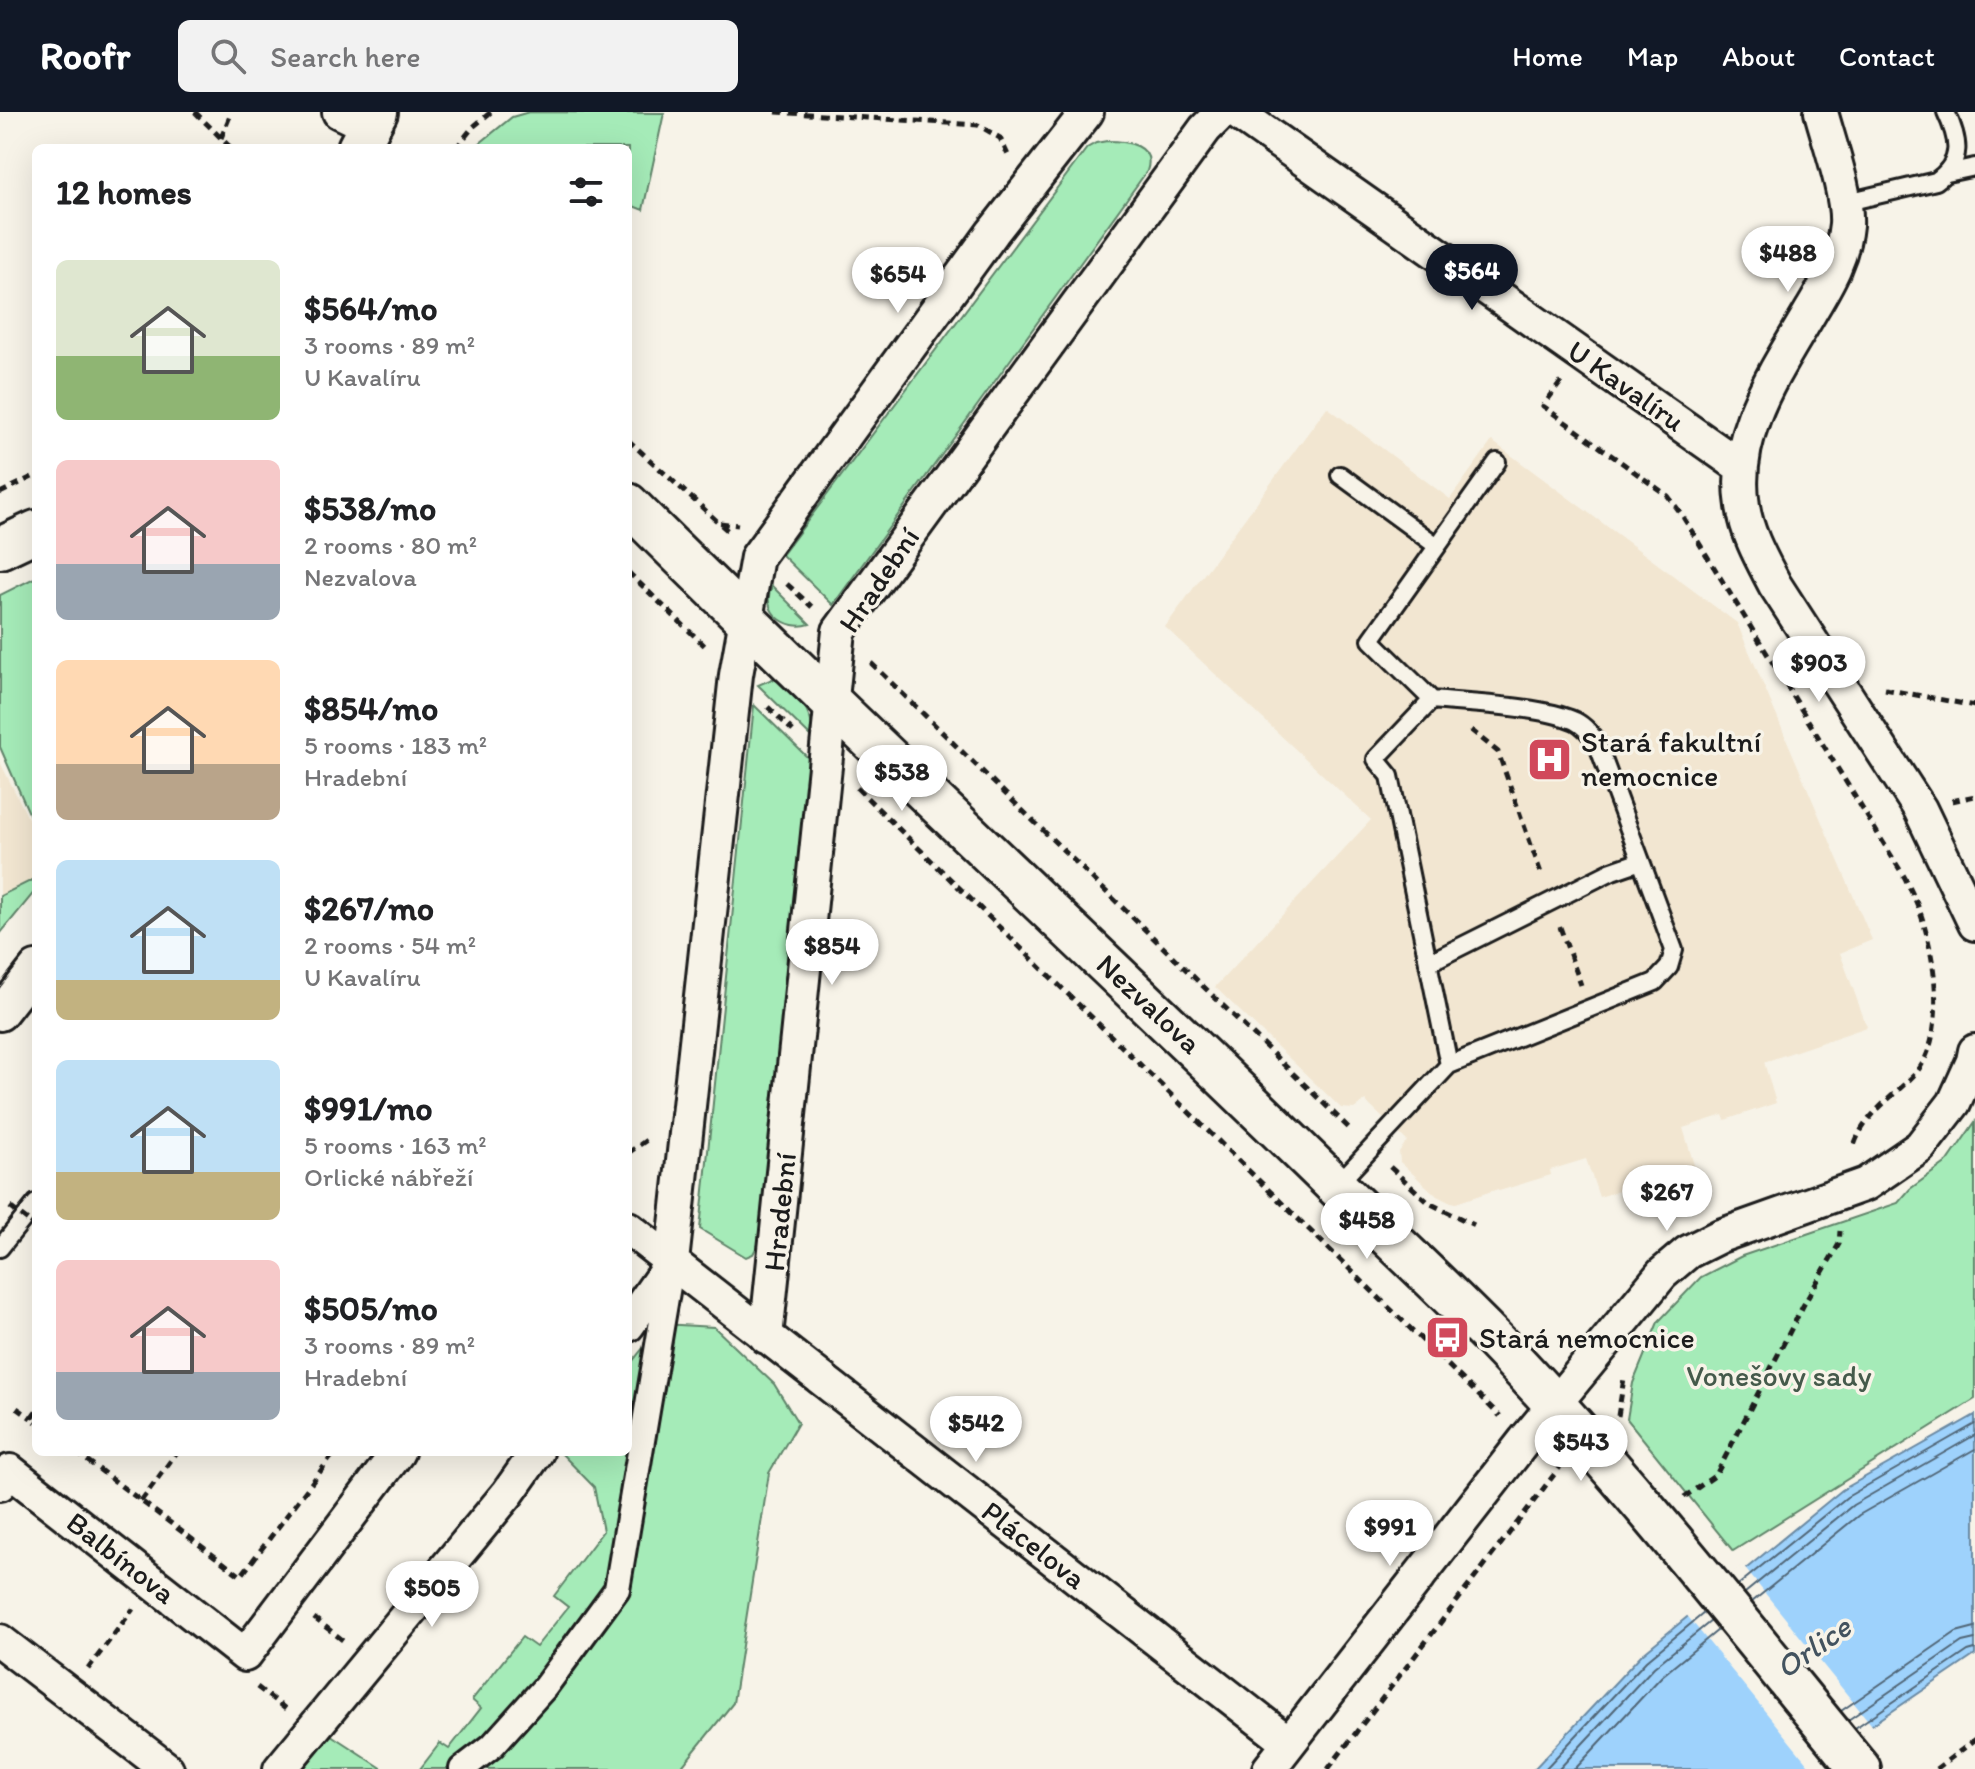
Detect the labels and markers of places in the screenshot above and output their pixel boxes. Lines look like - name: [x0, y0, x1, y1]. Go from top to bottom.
- pin: $488: [1741, 226, 1835, 294]
- pin: $564: [1425, 244, 1519, 312]
- pin: $654: [851, 247, 945, 315]
- pin: $903: [1772, 636, 1866, 704]
- place label: Stará fakultní nemocnice: [1581, 723, 1761, 794]
- hospital icon: Stará fakultní nemocnice: [1526, 735, 1574, 783]
- pin: $538: [855, 745, 949, 813]
- pin: $854: [785, 919, 879, 987]
- pin: $267: [1620, 1165, 1714, 1233]
- pin: $458: [1320, 1193, 1414, 1261]
- bus stop icon: Stará nemocnice: [1424, 1314, 1472, 1362]
- place label: Stará nemocnice: [1479, 1319, 1695, 1356]
- pin: $542: [929, 1396, 1023, 1464]
- pin: $543: [1534, 1415, 1628, 1483]
- pin: $991: [1343, 1500, 1437, 1568]
- pin: $505: [385, 1561, 479, 1629]

